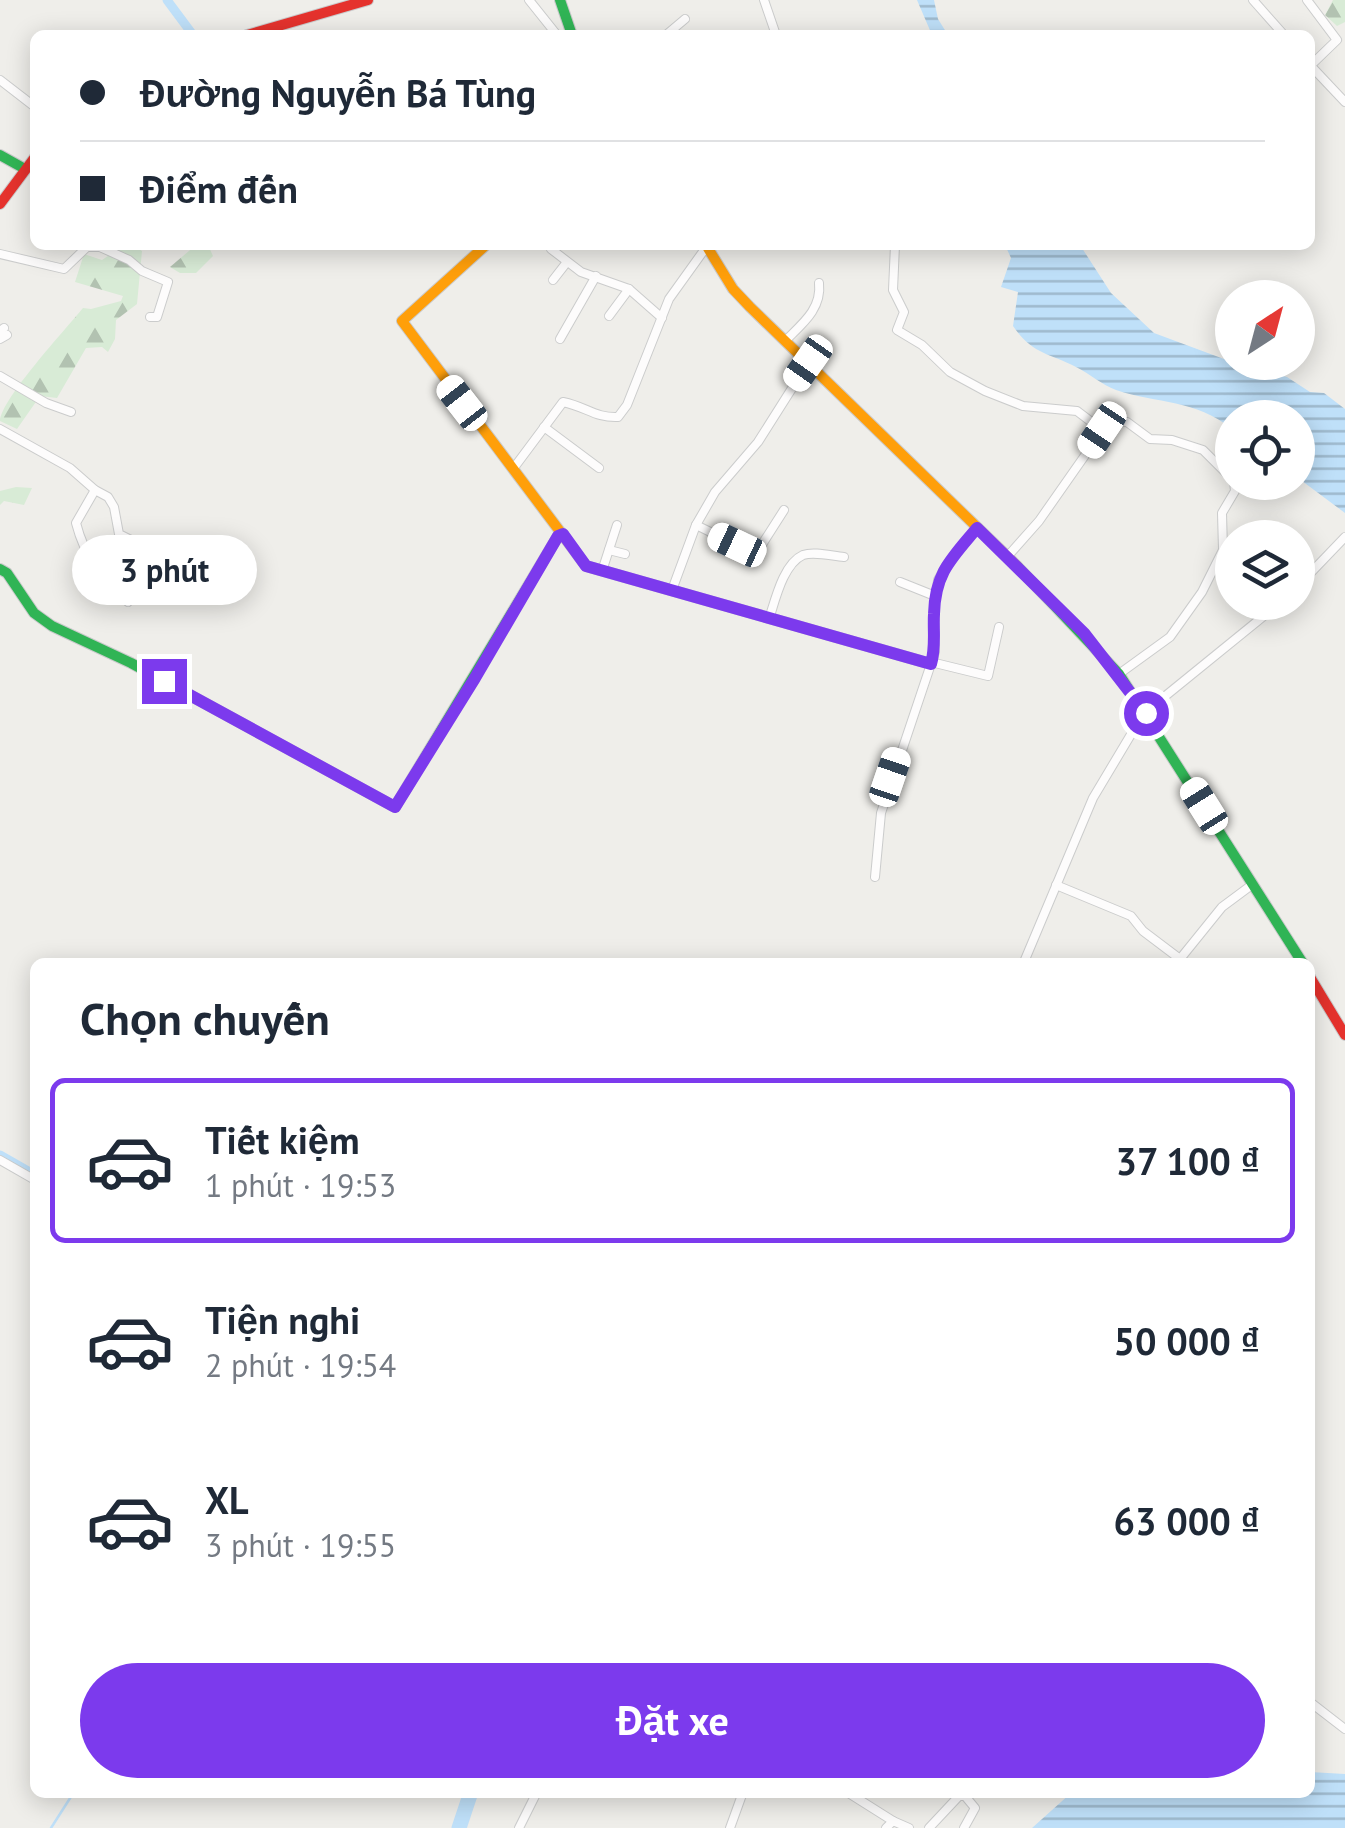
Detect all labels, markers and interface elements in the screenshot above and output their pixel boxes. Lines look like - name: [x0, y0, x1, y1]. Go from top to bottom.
- text: Đường Nguyễn Bá Tùng: [140, 68, 536, 117]
- text: Điểm đến: [140, 164, 298, 213]
- north arrow: [1215, 280, 1315, 380]
- map controls: [1215, 280, 1315, 620]
- car: [779, 330, 837, 396]
- car: [432, 370, 492, 436]
- car: [1073, 397, 1131, 463]
- button: locate: [1215, 400, 1315, 500]
- car: [703, 519, 771, 571]
- button: layers: [1215, 520, 1315, 620]
- callout: 3 phút: [71, 536, 256, 606]
- text: 3 phút: [120, 549, 209, 591]
- route end: [142, 659, 187, 704]
- route start: [1124, 691, 1169, 736]
- car: [866, 744, 914, 810]
- car: [1175, 773, 1233, 839]
- text: Chọn chuyến: [80, 989, 330, 1047]
- text: Tiết kiệm: [205, 1115, 360, 1164]
- icon: car: [85, 1116, 175, 1206]
- text: 37 100 ₫: [1116, 1136, 1260, 1185]
- text: 1 phút · 19:53: [205, 1164, 396, 1206]
- text: Tiện nghi: [205, 1295, 360, 1344]
- icon: car: [85, 1296, 175, 1386]
- text: 50 000 ₫: [1114, 1316, 1260, 1365]
- text: 2 phút · 19:54: [205, 1344, 396, 1386]
- text: XL: [205, 1475, 249, 1524]
- icon: car: [85, 1476, 175, 1566]
- text: 63 000 ₫: [1114, 1496, 1260, 1545]
- text: 3 phút · 19:55: [205, 1524, 396, 1566]
- button: Đặt xe: [80, 1663, 1265, 1778]

